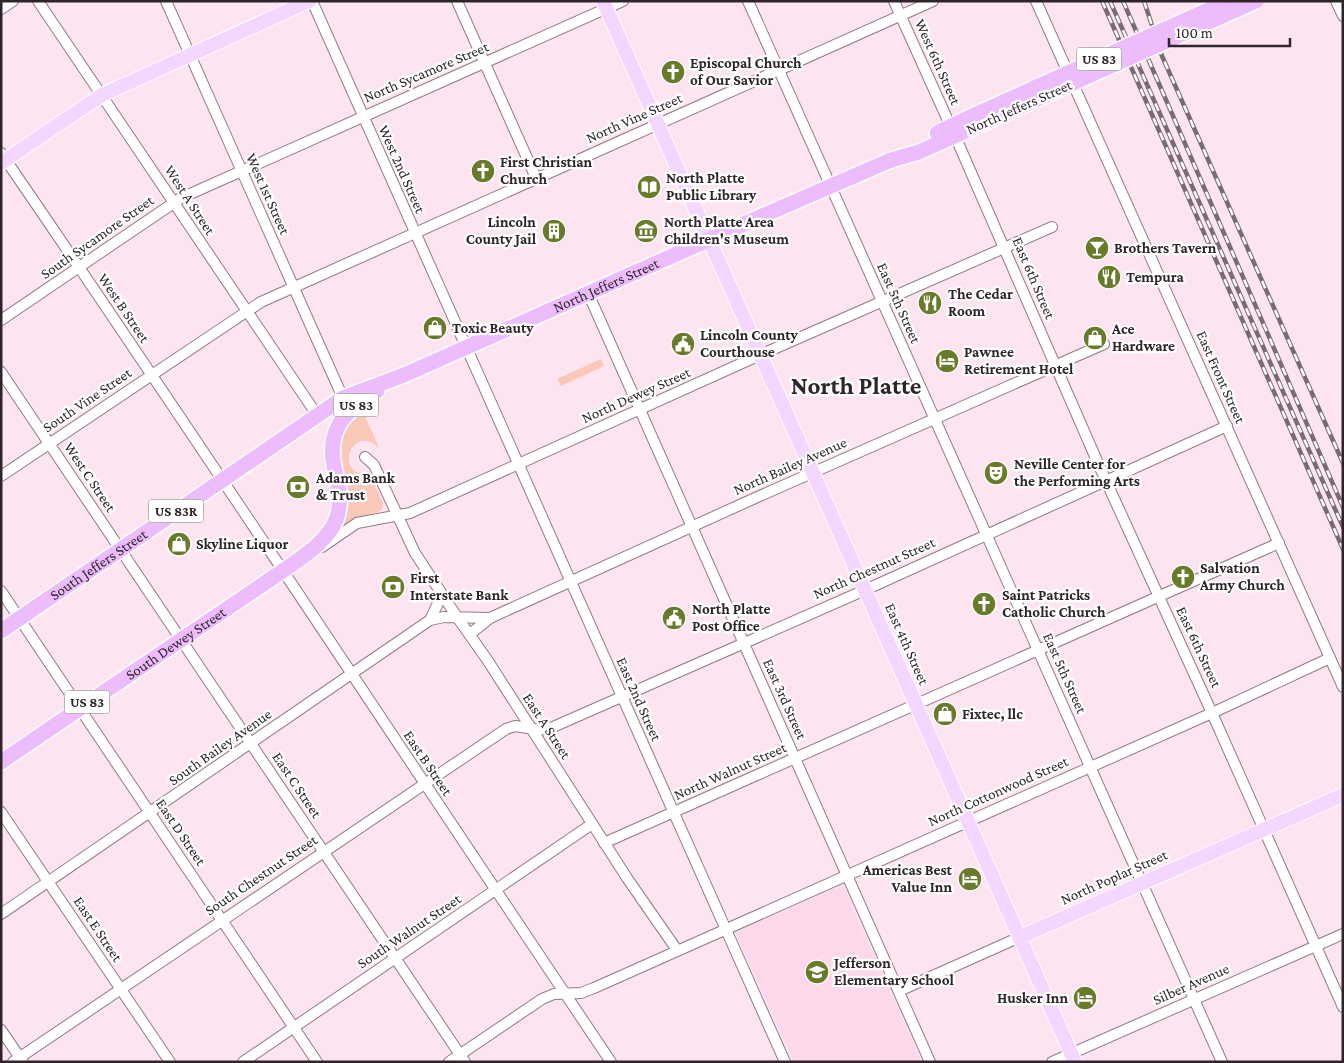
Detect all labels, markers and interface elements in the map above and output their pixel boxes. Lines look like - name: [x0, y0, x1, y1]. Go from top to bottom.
- scale bar: [1169, 15, 1290, 47]
- street label: West 6th Street: [912, 17, 964, 108]
- text: 100 m: [1176, 25, 1213, 41]
- street label: North Sycamore Street: [361, 38, 492, 107]
- road number: US 83: [1076, 48, 1122, 70]
- place label: Episcopal Church of Our Savior: [690, 55, 802, 88]
- church icon: Episcopal Church of Our Savior: [660, 59, 686, 85]
- street label: North Jeffers Street: [964, 76, 1076, 138]
- street label: North Vine Street: [584, 89, 685, 146]
- street label: West 2nd Street: [375, 123, 429, 216]
- street label: West 1st Street: [243, 151, 293, 238]
- place label: First Christian Church: [500, 154, 593, 187]
- church icon: First Christian Church: [470, 158, 496, 184]
- street label: West A Street: [162, 162, 219, 239]
- place label: North Platte Public Library: [666, 170, 757, 203]
- library icon: North Platte Public Library: [636, 174, 662, 200]
- street label: South Sycamore Street: [37, 191, 158, 283]
- place label: Lincoln County Jail: [466, 214, 537, 247]
- place label: North Platte Area Children's Museum: [664, 214, 789, 247]
- building icon: Lincoln County Jail: [541, 218, 567, 244]
- museum icon: North Platte Area Children's Museum: [633, 218, 659, 244]
- street label: East 6th Street: [1010, 235, 1059, 322]
- bar icon: Brothers Tavern: [1084, 235, 1110, 261]
- place label: Brothers Tavern: [1114, 240, 1217, 256]
- street label: North Jeffers Street: [551, 255, 662, 316]
- street label: East 5th Street: [874, 260, 924, 347]
- restaurant icon: Tempura: [1096, 264, 1122, 290]
- place label: Tempura: [1126, 269, 1185, 285]
- street label: West B Street: [95, 271, 153, 346]
- place label: The Cedar Room: [948, 286, 1013, 319]
- restaurant icon: The Cedar Room: [917, 290, 943, 316]
- shop icon: Toxic Beauty: [422, 315, 448, 341]
- place label: Toxic Beauty: [452, 320, 534, 336]
- place label: Ace Hardware: [1111, 321, 1175, 354]
- shop icon: Ace Hardware: [1082, 325, 1108, 351]
- place label: Lincoln County Courthouse: [700, 327, 799, 360]
- street label: East Front Street: [1193, 328, 1249, 427]
- public building icon: Lincoln County Courthouse: [670, 331, 696, 357]
- place label: Pawnee Retirement Hotel: [964, 344, 1074, 377]
- hotel icon: Pawnee Retirement Hotel: [934, 348, 960, 374]
- street label: North Dewey Street: [579, 363, 694, 427]
- street label: South Vine Street: [40, 364, 135, 435]
- district label: North Platte: [791, 372, 921, 399]
- road number: US 83: [334, 394, 378, 416]
- street label: North Bailey Avenue: [731, 434, 850, 499]
- street label: West C Street: [61, 439, 120, 516]
- place label: Neville Center for the Performing Arts: [1014, 456, 1140, 489]
- theatre icon: Neville Center for the Performing Arts: [983, 460, 1009, 486]
- place label: Adams Bank & Trust: [315, 470, 396, 503]
- bank icon: Adams Bank & Trust: [285, 474, 311, 500]
- road number: US 83R: [148, 500, 204, 522]
- street label: South Jeffers Street: [47, 525, 151, 603]
- shop icon: Skyline Liquor: [166, 531, 192, 557]
- street label: North Chestnut Street: [811, 533, 938, 602]
- place label: Skyline Liquor: [196, 536, 289, 552]
- place label: Salvation Army Church: [1199, 560, 1285, 593]
- church icon: Salvation Army Church: [1170, 564, 1196, 590]
- place label: First Interstate Bank: [410, 570, 509, 603]
- bank icon: First Interstate Bank: [380, 574, 406, 600]
- place label: Saint Patricks Catholic Church: [1002, 587, 1106, 620]
- church icon: Saint Patricks Catholic Church: [971, 591, 997, 617]
- place label: North Platte Post Office: [692, 601, 770, 634]
- street label: East 4th Street: [882, 601, 932, 688]
- street label: South Dewey Street: [123, 603, 229, 683]
- street label: East 6th Street: [1173, 604, 1225, 691]
- public building icon: North Platte Post Office: [661, 605, 687, 631]
- street label: East 5th Street: [1040, 630, 1090, 717]
- street label: East 2nd Street: [613, 655, 665, 744]
- street label: East 3rd Street: [760, 656, 810, 743]
- road number: US 83: [64, 690, 110, 714]
- street label: East A Street: [520, 690, 575, 763]
- shop icon: Fixtec, llc: [932, 701, 958, 727]
- street label: South Bailey Avenue: [166, 705, 275, 789]
- place label: Fixtec, llc: [962, 706, 1023, 722]
- street label: East B Street: [400, 727, 456, 799]
- street label: North Walnut Street: [671, 739, 790, 803]
- street label: East C Street: [269, 749, 325, 822]
- street label: North Cottonwood Street: [926, 752, 1071, 829]
- street label: East D Street: [153, 796, 210, 869]
- street label: South Chestnut Street: [202, 831, 321, 918]
- street label: North Poplar Street: [1058, 846, 1171, 909]
- place label: Americas Best Value Inn: [862, 862, 953, 895]
- hotel icon: Americas Best Value Inn: [957, 866, 983, 892]
- street label: South Walnut Street: [354, 890, 465, 972]
- street label: East E Street: [70, 893, 126, 965]
- place label: Jefferson Elementary School: [832, 955, 954, 988]
- school or university icon: Jefferson Elementary School: [804, 959, 830, 985]
- street label: Silber Avenue: [1151, 960, 1232, 1008]
- hotel icon: Husker Inn: [1072, 985, 1098, 1011]
- place label: Husker Inn: [997, 990, 1068, 1006]

